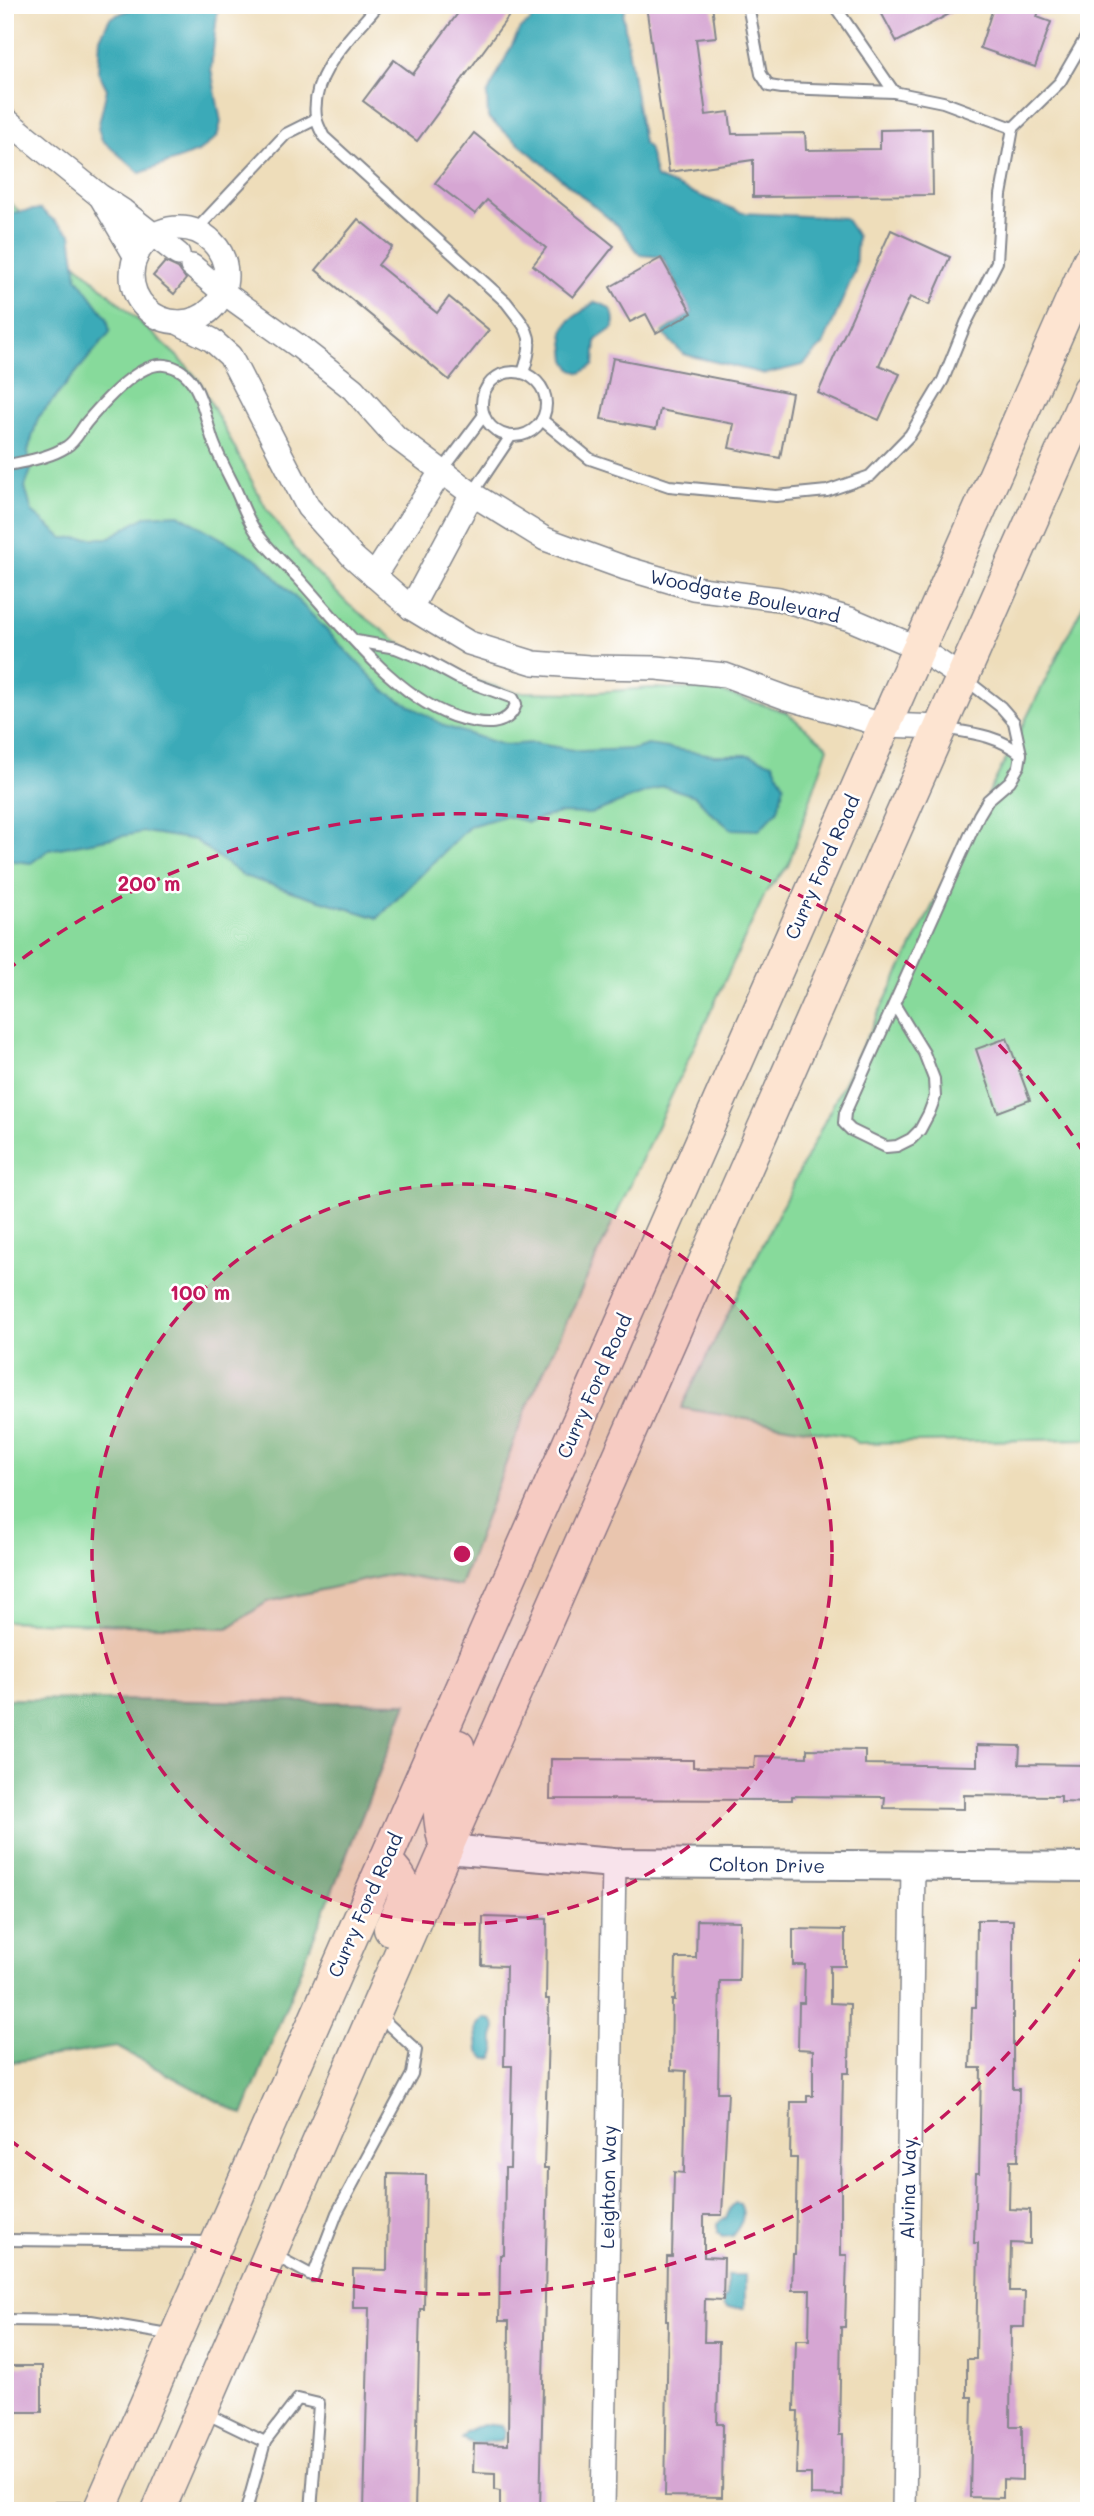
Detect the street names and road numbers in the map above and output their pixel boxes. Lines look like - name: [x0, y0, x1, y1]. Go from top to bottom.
- street label: Woodgate Boulevard: [648, 563, 842, 628]
- street label: Curry Ford Road: [778, 790, 865, 943]
- street label: Curry Ford Road: [550, 1309, 637, 1462]
- street label: Curry Ford Road: [321, 1828, 408, 1981]
- street label: Colton Drive: [709, 1851, 825, 1878]
- street label: Leighton Way: [594, 2125, 621, 2249]
- street label: Alvina Way: [894, 2138, 921, 2240]

